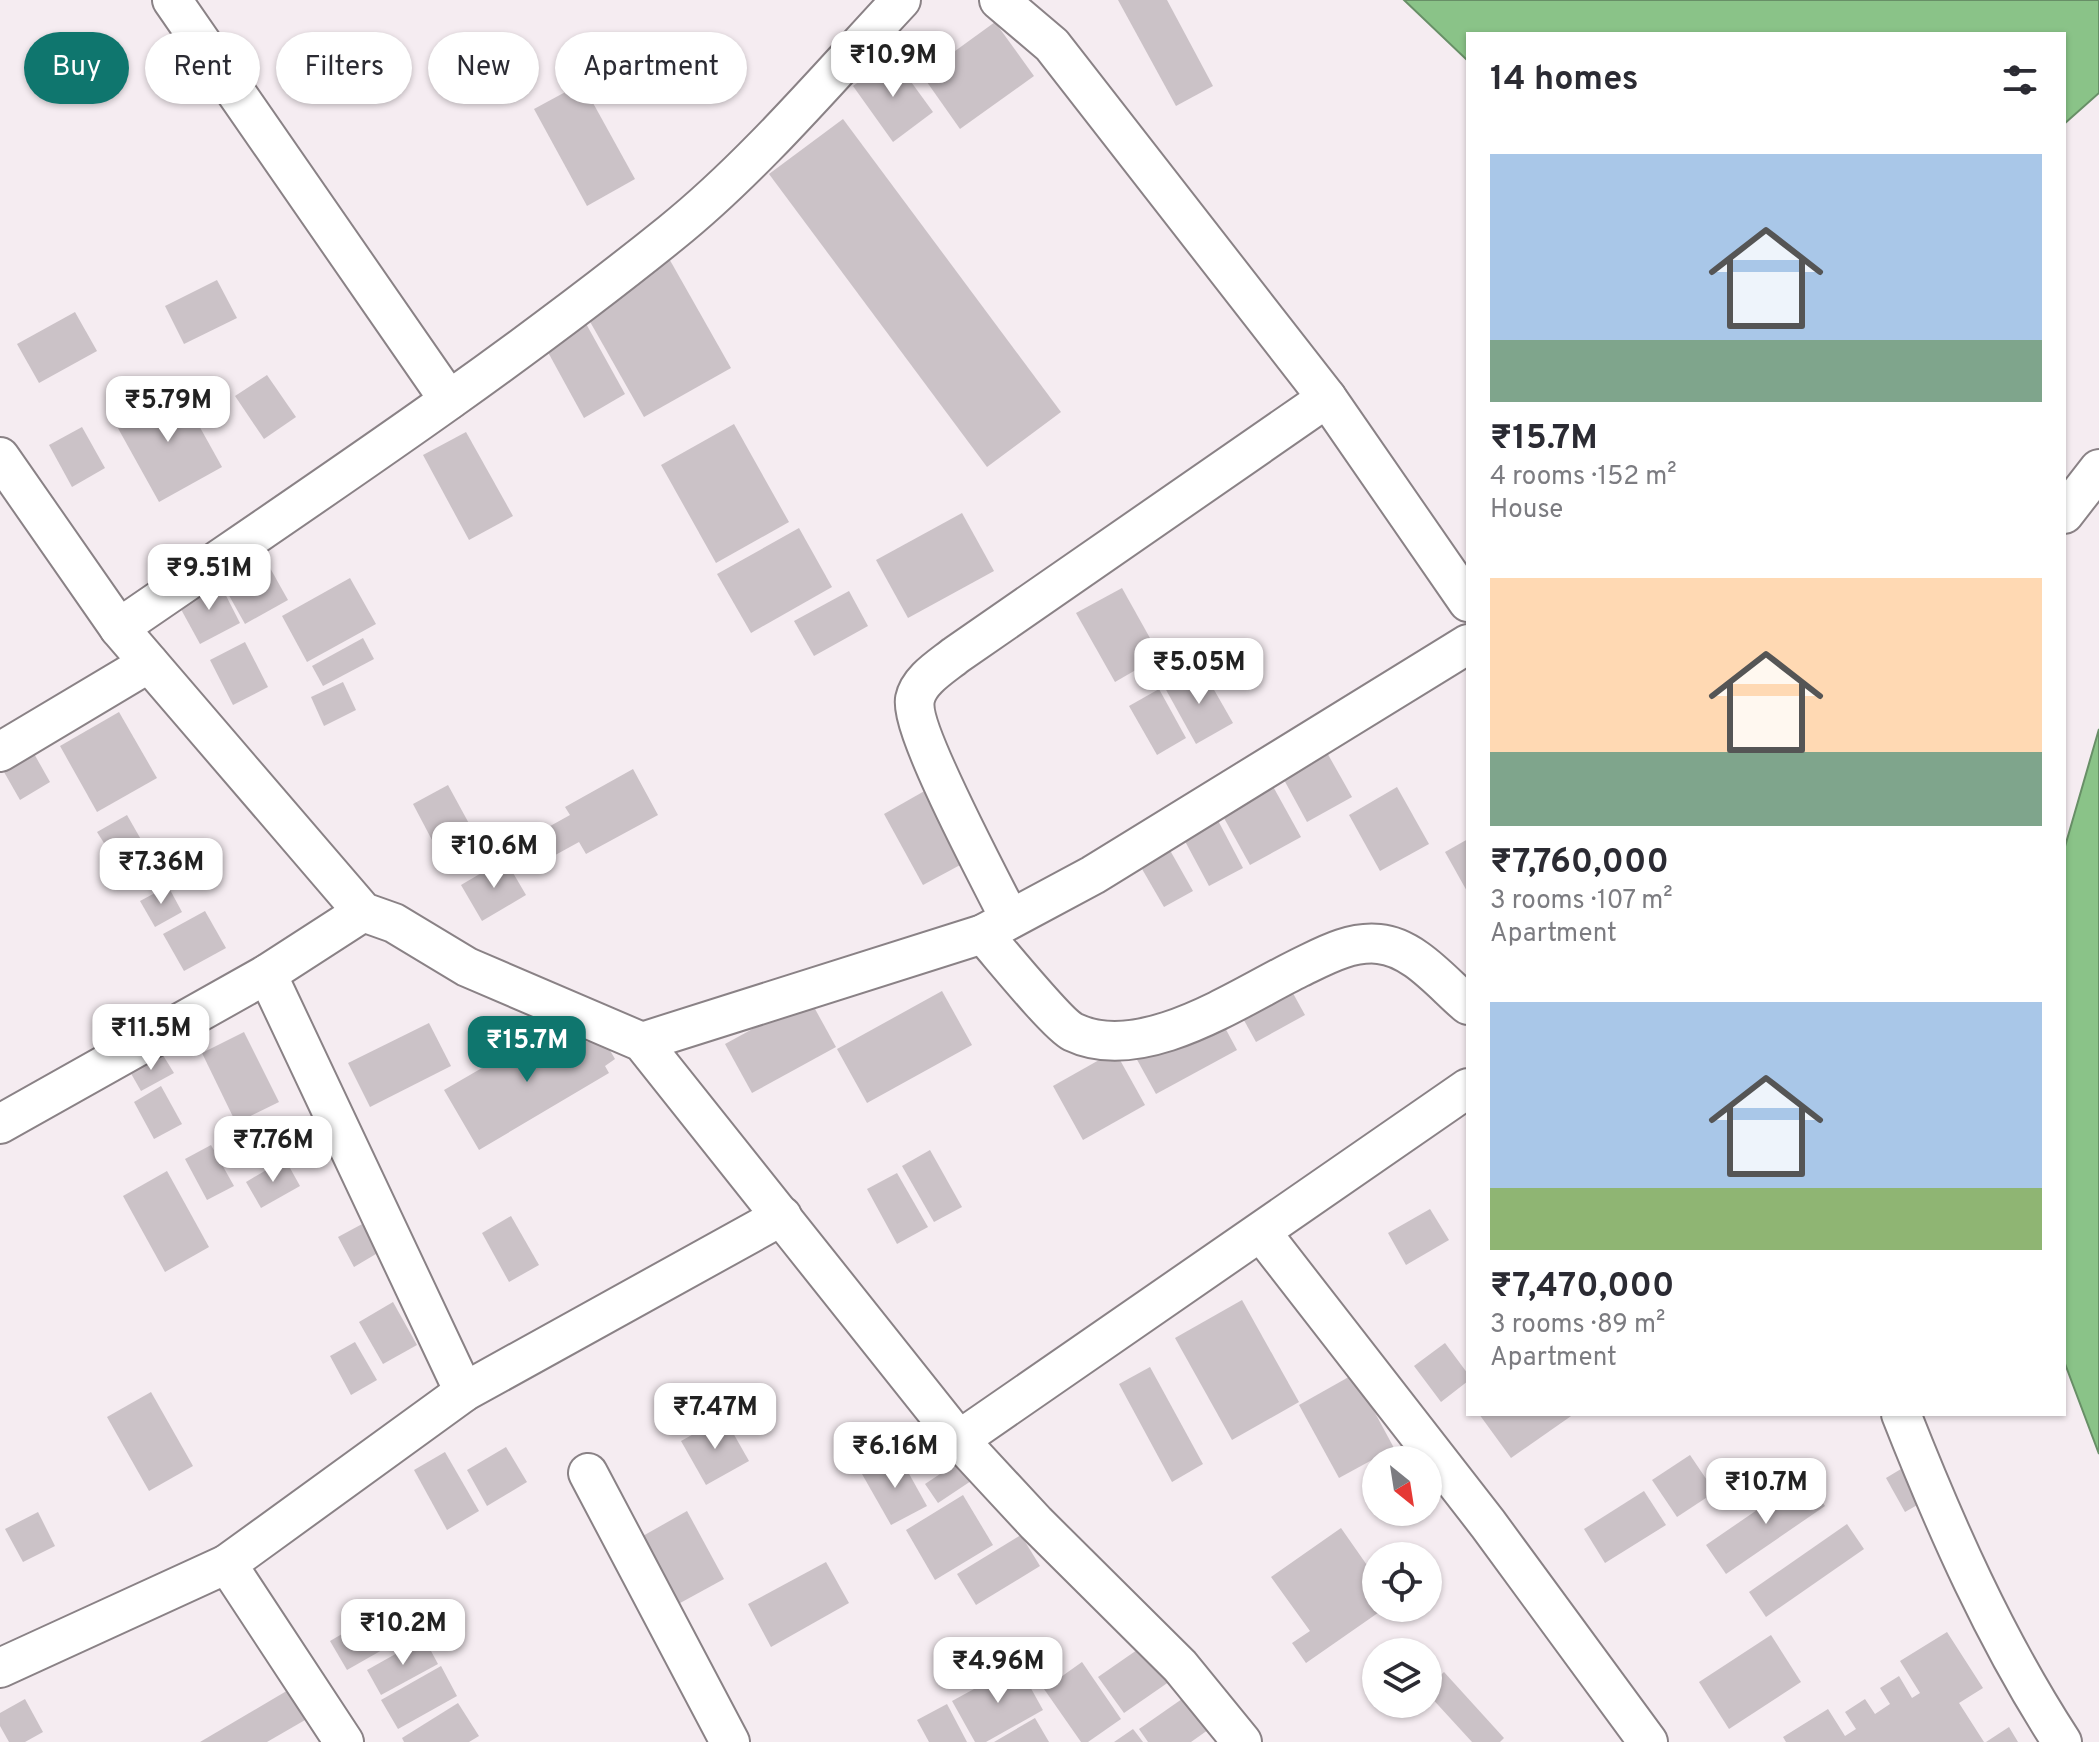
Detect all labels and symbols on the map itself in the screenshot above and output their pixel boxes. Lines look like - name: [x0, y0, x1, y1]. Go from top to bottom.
- pin: ₹10.9M: [828, 31, 958, 99]
- pin: ₹5.79M: [103, 376, 233, 444]
- pin: ₹9.51M: [144, 544, 274, 612]
- pin: ₹5.05M: [1134, 638, 1264, 706]
- pin: ₹10.6M: [429, 822, 559, 890]
- pin: ₹7.36M: [96, 838, 226, 906]
- pin: ₹11.5M: [86, 1004, 216, 1072]
- pin: ₹15.7M: [462, 1016, 592, 1084]
- pin: ₹7.76M: [208, 1116, 338, 1184]
- pin: ₹7.47M: [650, 1383, 780, 1451]
- pin: ₹6.16M: [830, 1422, 960, 1490]
- north arrow: [1362, 1446, 1442, 1526]
- pin: ₹10.7M: [1701, 1458, 1831, 1526]
- pin: ₹10.2M: [338, 1599, 468, 1667]
- pin: ₹4.96M: [933, 1637, 1063, 1705]

